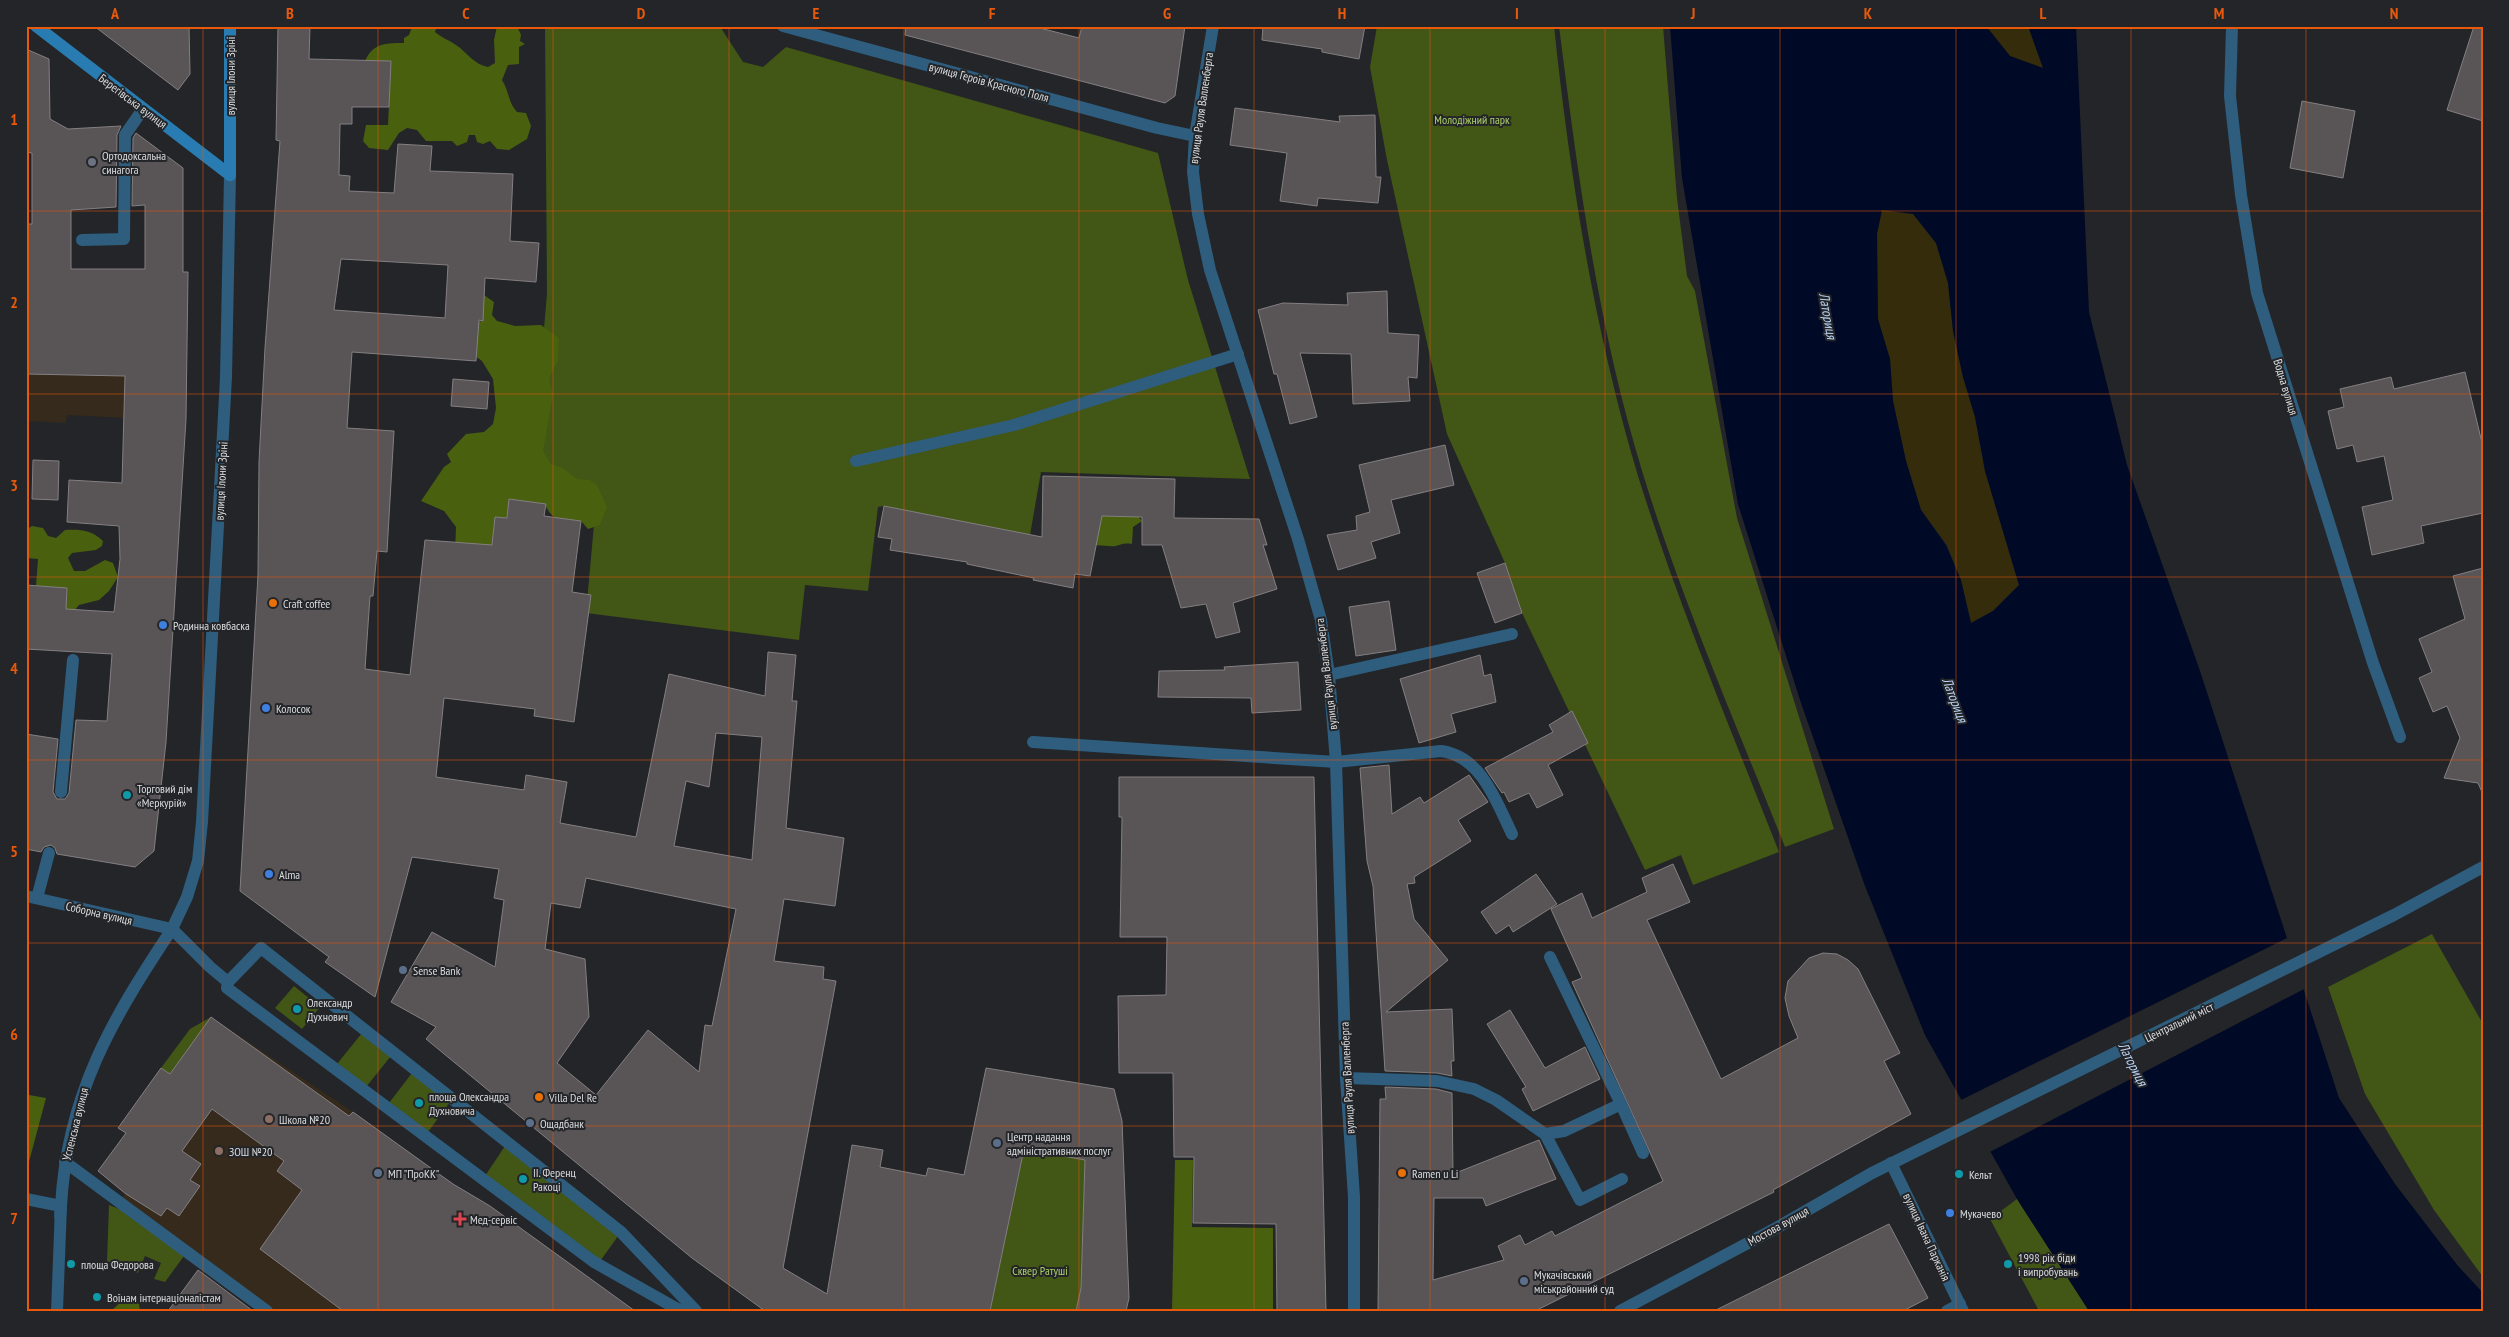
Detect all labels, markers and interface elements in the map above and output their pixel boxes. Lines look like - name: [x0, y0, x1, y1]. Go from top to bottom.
- text: A: [110, 3, 120, 23]
- text: B: [286, 3, 294, 23]
- text: C: [462, 3, 470, 23]
- text: D: [637, 3, 646, 23]
- text: E: [813, 3, 820, 23]
- text: F: [989, 3, 996, 23]
- text: G: [1163, 3, 1171, 23]
- text: H: [1338, 3, 1346, 23]
- text: I: [1515, 3, 1519, 23]
- text: J: [1690, 3, 1695, 23]
- text: K: [1864, 3, 1873, 23]
- text: L: [2040, 3, 2047, 23]
- text: M: [2214, 3, 2224, 23]
- text: N: [2390, 3, 2398, 23]
- street label: вулиця Ілони Зріні: [223, 37, 238, 115]
- street label: вулиця Рауля Валленберга: [1186, 51, 1216, 165]
- street label: вулиця Героїв Красного Поля: [927, 59, 1051, 105]
- street label: Берегівська вулиця: [96, 70, 170, 132]
- text: 1: [10, 109, 18, 129]
- park label: Молодіжний парк: [1434, 112, 1510, 127]
- place label: Ортодоксальна синагога: [102, 148, 166, 177]
- marker: Ортодоксальна синагога: [86, 156, 98, 168]
- water label: Латориця: [1815, 290, 1841, 342]
- text: 2: [10, 292, 18, 312]
- street label: Водна вулиця: [2270, 357, 2302, 417]
- street label: вулиця Ілони Зріні: [211, 441, 231, 521]
- text: 3: [10, 475, 18, 495]
- place label: Craft coffee: [283, 596, 330, 611]
- marker: Craft coffee: [267, 597, 279, 609]
- street label: вулиця Рауля Валленберга: [1312, 617, 1340, 731]
- place label: Родинна ковбаска: [173, 618, 250, 633]
- marker: Родинна ковбаска: [157, 619, 169, 631]
- text: 4: [10, 658, 18, 678]
- water label: Латориця: [1938, 674, 1972, 727]
- place label: Колосок: [276, 701, 311, 716]
- marker: Колосок: [260, 702, 272, 714]
- place label: Торговий дім «Меркурій»: [137, 781, 192, 810]
- marker: Торговий дім «Меркурій»: [121, 789, 133, 801]
- text: 5: [10, 841, 18, 861]
- place label: Alma: [279, 867, 300, 882]
- marker: Alma: [263, 868, 275, 880]
- street label: Соборна вулиця: [64, 898, 134, 928]
- place label: Sense Bank: [413, 963, 461, 978]
- marker: Sense Bank: [397, 964, 409, 976]
- place label: Олександр Духнович: [307, 995, 352, 1024]
- street label: Центральний міст: [2142, 999, 2216, 1045]
- marker: Олександр Духнович: [291, 1003, 303, 1015]
- street label: вулиця Рауля Валленберга: [1337, 1021, 1357, 1134]
- text: 6: [10, 1024, 18, 1044]
- water label: Латориця: [2114, 1038, 2152, 1090]
- street label: Успенська вулиця: [59, 1086, 91, 1162]
- place label: площа Олександра Духновича: [429, 1089, 509, 1118]
- place label: Villa Del Re: [548, 1090, 597, 1105]
- marker: Villa Del Re: [533, 1091, 545, 1103]
- marker: площа Олександра Духновича: [413, 1097, 425, 1109]
- place label: Школа №20: [279, 1112, 330, 1127]
- marker: Школа №20: [263, 1113, 275, 1125]
- place label: Ощадбанк: [540, 1116, 584, 1131]
- marker: Ощадбанк: [524, 1117, 536, 1129]
- place label: Центр надання адміністративних послуг: [1007, 1129, 1111, 1158]
- marker: Центр надання адміністративних послуг: [991, 1137, 1003, 1149]
- place label: ЗОШ №20: [229, 1144, 272, 1159]
- marker: ЗОШ №20: [213, 1145, 225, 1157]
- place label: II. Ференц Ракоці: [533, 1165, 576, 1194]
- place label: МП "ПроКК": [388, 1166, 439, 1181]
- place label: Ramen u Li: [1412, 1166, 1458, 1181]
- marker: МП "ПроКК": [372, 1167, 384, 1179]
- marker: Ramen u Li: [1396, 1167, 1408, 1179]
- place label: Кельт: [1969, 1167, 1992, 1182]
- marker: Кельт: [1953, 1168, 1965, 1180]
- marker: II. Ференц Ракоці: [517, 1173, 529, 1185]
- street label: вулиця Івана Парканія: [1900, 1191, 1954, 1284]
- street label: Мостова вулиця: [1745, 1203, 1811, 1249]
- place label: Мукачево: [1960, 1206, 2001, 1221]
- marker: Мукачево: [1944, 1207, 1956, 1219]
- text: 7: [10, 1208, 18, 1228]
- place label: Мед-сервіс: [470, 1212, 518, 1227]
- marker: Мед-сервіс: [454, 1213, 466, 1225]
- place label: 1998 рік біди і випробувань: [2018, 1250, 2078, 1279]
- place label: площа Федорова: [81, 1257, 154, 1272]
- marker: площа Федорова: [65, 1258, 77, 1270]
- marker: 1998 рік біди і випробувань: [2002, 1258, 2014, 1270]
- park label: Сквер Ратуші: [1012, 1263, 1068, 1278]
- place label: Мукачівський міськрайонний суд: [1534, 1267, 1615, 1296]
- marker: Мукачівський міськрайонний суд: [1518, 1275, 1530, 1287]
- place label: Воїнам інтернаціоналістам: [107, 1290, 221, 1305]
- marker: Воїнам інтернаціоналістам: [91, 1291, 103, 1303]

